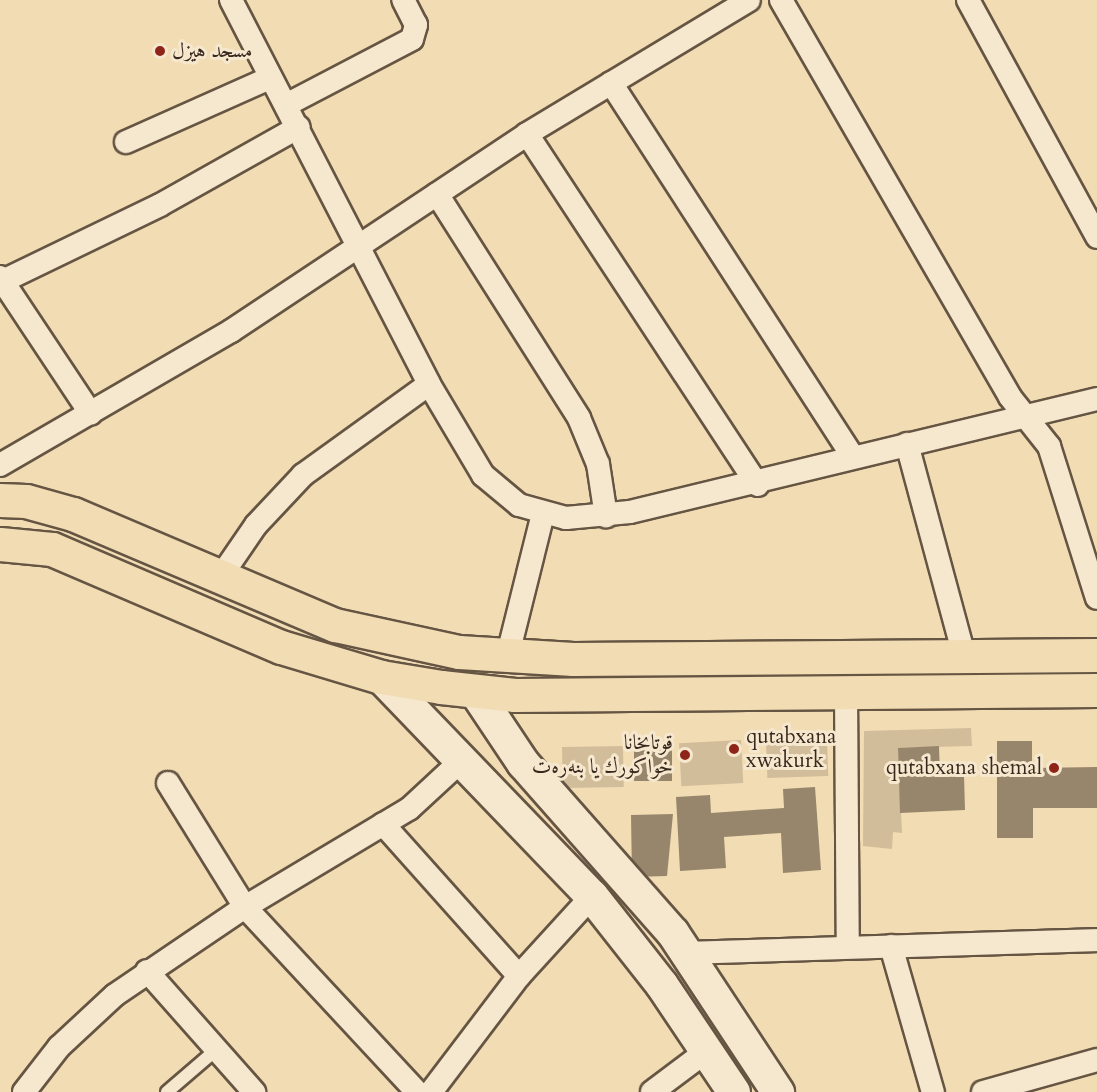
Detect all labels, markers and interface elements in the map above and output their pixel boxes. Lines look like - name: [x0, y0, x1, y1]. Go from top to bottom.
- place label: مسجد هيزل: [172, 38, 253, 64]
- marker: مسجد هيزل: [153, 44, 167, 58]
- place label: qutabxana xwakurk: [746, 724, 836, 774]
- place label: قوتابخانا خواکورك یا بنەرەت: [532, 730, 673, 780]
- marker: qutabxana xwakurk: [727, 742, 741, 756]
- marker: قوتابخانا خواکورك یا بنەرەت: [678, 748, 692, 762]
- place label: qutabxana shemal: [886, 755, 1042, 781]
- marker: qutabxana shemal: [1047, 761, 1061, 775]

